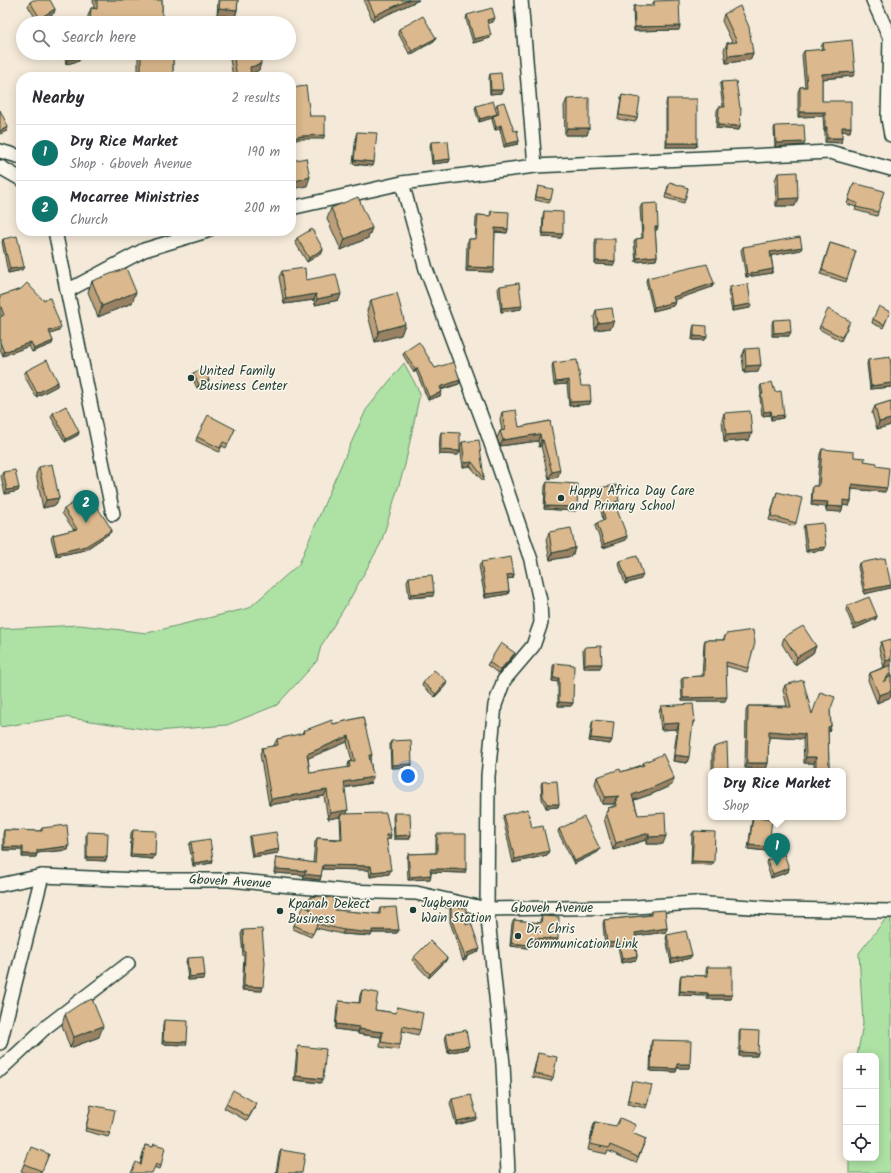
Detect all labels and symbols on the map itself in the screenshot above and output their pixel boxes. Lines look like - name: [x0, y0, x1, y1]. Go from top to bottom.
- place label: United Family Business Center: [199, 361, 288, 397]
- marker: United Family Business Center: [186, 373, 196, 383]
- place label: Happy Africa Day Care and Primary School: [569, 481, 695, 517]
- pin: 2: [73, 490, 99, 523]
- marker: Happy Africa Day Care and Primary School: [556, 493, 566, 503]
- your location: [398, 766, 418, 786]
- pin: 1: [764, 833, 790, 866]
- street label: Gboveh Avenue: [188, 869, 272, 895]
- place label: Jugbemu Wain Station: [421, 893, 492, 929]
- place label: Kpanah Dekect Business: [288, 894, 371, 930]
- street label: Gboveh Avenue: [511, 898, 593, 919]
- marker: Jugbemu Wain Station: [408, 905, 418, 915]
- marker: Kpanah Dekect Business: [275, 906, 285, 916]
- place label: Dr. Chris Communication Link: [526, 919, 639, 955]
- marker: Dr. Chris Communication Link: [513, 931, 523, 941]

